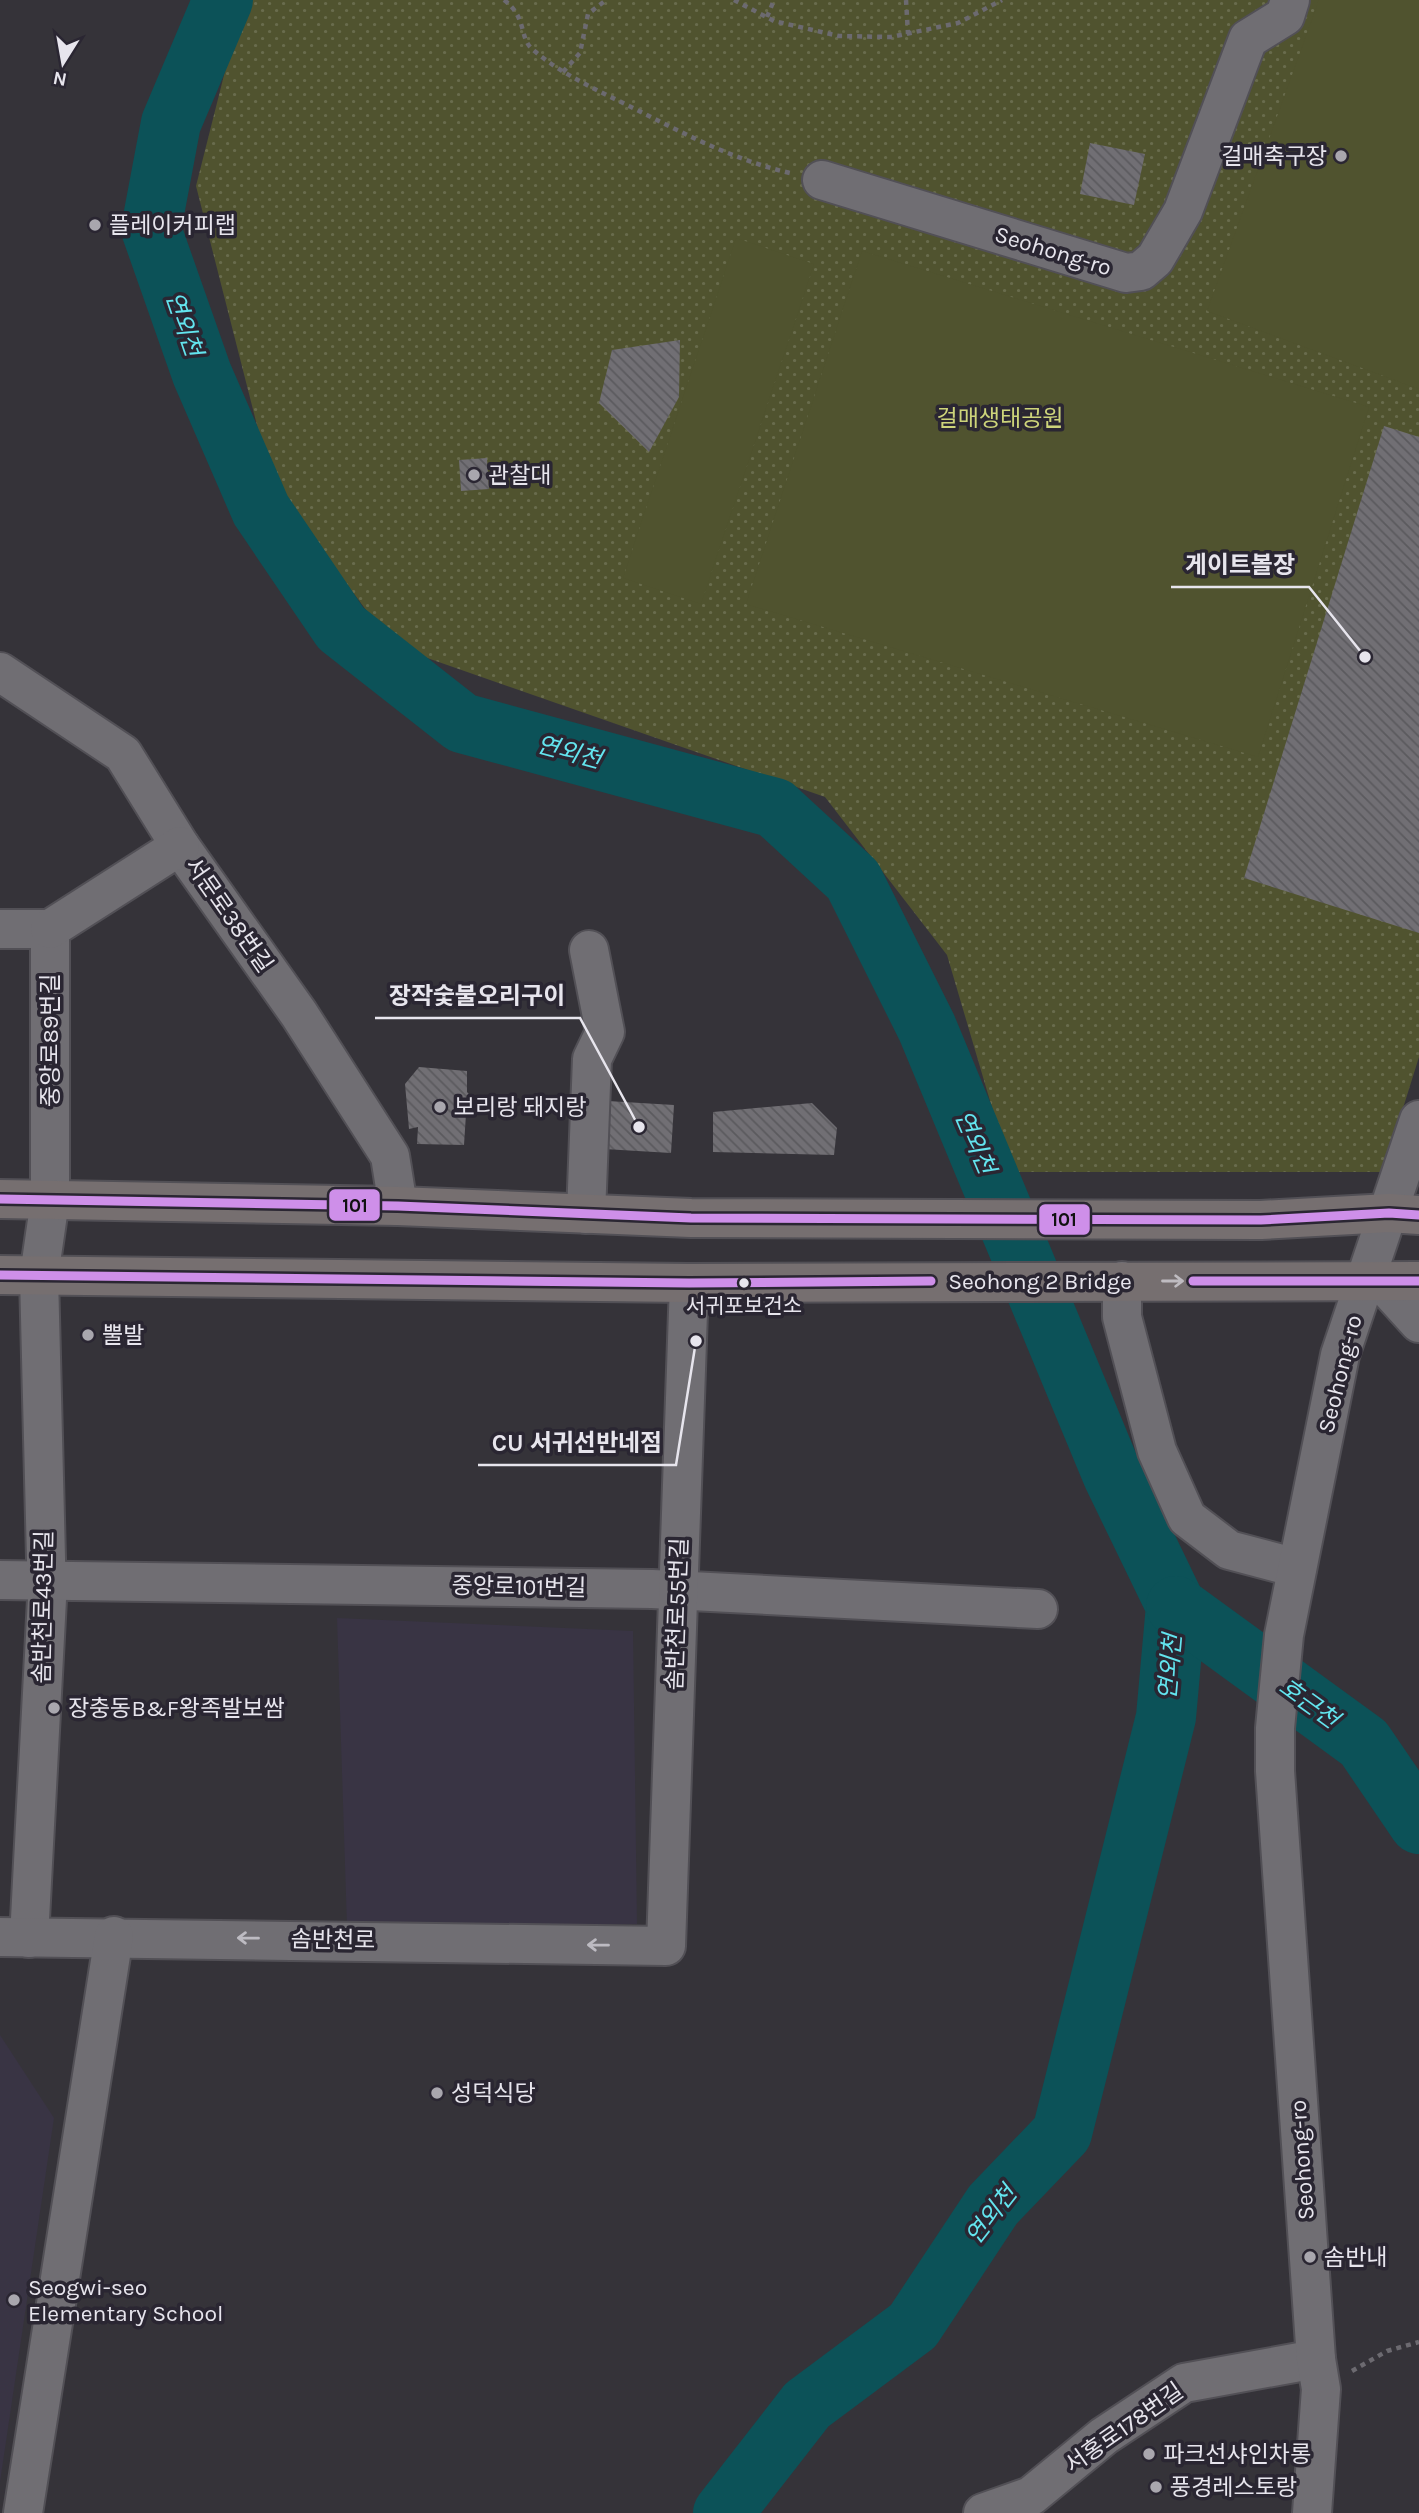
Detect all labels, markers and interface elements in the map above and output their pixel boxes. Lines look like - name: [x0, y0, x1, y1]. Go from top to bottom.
- north arrow: [28, 28, 98, 98]
- text: N: [51, 67, 69, 91]
- place label: 걸매축구장: [1221, 143, 1327, 170]
- marker: 걸매축구장: [1333, 148, 1349, 164]
- place label: 플레이커피랩: [109, 212, 236, 239]
- marker: 플레이커피랩: [87, 217, 103, 233]
- street label: Seohong-ro: [991, 220, 1115, 282]
- water label: 연외천: [160, 288, 209, 363]
- park label: 걸매생태공원: [937, 405, 1063, 432]
- place label: 관찰대: [488, 462, 551, 489]
- marker: 관찰대: [466, 467, 482, 483]
- callout: 게이트볼장: [1171, 542, 1309, 587]
- text: 게이트볼장: [1185, 551, 1295, 579]
- water label: 연외천: [533, 730, 607, 775]
- street label: 서문로38번길: [180, 853, 278, 977]
- street label: 중앙로89번길: [37, 973, 64, 1107]
- callout: 장작숯불오리구이: [375, 973, 580, 1018]
- text: 장작숯불오리구이: [389, 982, 565, 1010]
- place label: 보리랑 돼지랑: [454, 1094, 586, 1121]
- marker: 보리랑 돼지랑: [432, 1099, 448, 1115]
- water label: 연외천: [949, 1106, 1002, 1181]
- line badge: 101: [328, 1188, 381, 1222]
- text: 101: [342, 1195, 368, 1217]
- line badge: 101: [1038, 1203, 1091, 1236]
- text: 101: [1051, 1209, 1077, 1231]
- street label: Seohong 2 Bridge: [948, 1268, 1132, 1295]
- one-way arrow: [1162, 1274, 1185, 1288]
- marker: 서귀포보건소: [737, 1276, 751, 1290]
- place label: 서귀포보건소: [686, 1294, 802, 1318]
- street label: Seohong-ro: [1312, 1312, 1368, 1436]
- place label: 뿔발: [102, 1322, 144, 1349]
- marker: 뿔발: [80, 1327, 96, 1343]
- callout: CU 서귀선반네점: [478, 1420, 676, 1465]
- text: CU 서귀선반네점: [492, 1429, 662, 1457]
- street label: 솜반천로43번길: [28, 1530, 58, 1684]
- street label: 솜반천로55번길: [661, 1537, 693, 1691]
- street label: 중앙로101번길: [451, 1572, 587, 1602]
- water label: 연외천: [1153, 1630, 1187, 1701]
- water label: 호근천: [1274, 1672, 1346, 1736]
- place label: 장충동B&F왕족발보쌈: [68, 1695, 285, 1722]
- marker: 장충동B&F왕족발보쌈: [46, 1700, 62, 1716]
- street label: 솜반천로: [290, 1926, 376, 1954]
- one-way arrow: [237, 1932, 260, 1945]
- one-way arrow: [587, 1938, 610, 1951]
- place label: 성덕식당: [451, 2080, 536, 2107]
- marker: 성덕식당: [429, 2085, 445, 2101]
- street label: Seohong-ro: [1284, 2099, 1320, 2221]
- water label: 연외천: [960, 2178, 1024, 2250]
- place label: 솜반내: [1324, 2244, 1387, 2271]
- marker: 솜반내: [1302, 2249, 1318, 2265]
- place label: Seogwi-seo Elementary School: [28, 2274, 223, 2327]
- marker: Seogwi-seo Elementary School: [6, 2292, 22, 2308]
- street label: 서홍로178번길: [1060, 2377, 1188, 2479]
- place label: 파크선샤인차롱: [1163, 2441, 1311, 2468]
- marker: 파크선샤인차롱: [1141, 2446, 1157, 2462]
- place label: 풍경레스토랑: [1170, 2474, 1297, 2501]
- marker: 풍경레스토랑: [1148, 2479, 1164, 2495]

